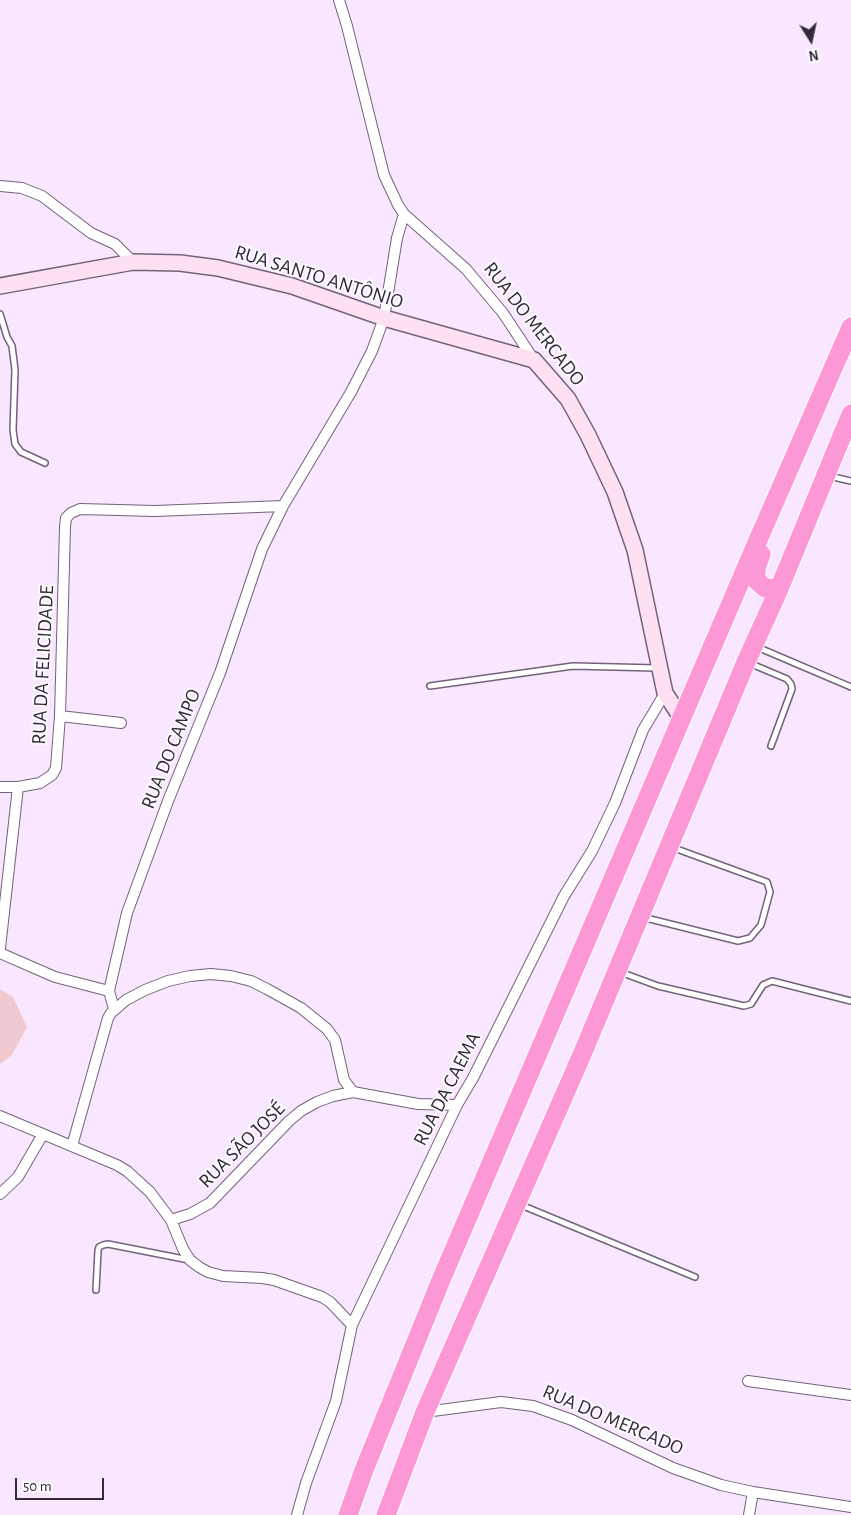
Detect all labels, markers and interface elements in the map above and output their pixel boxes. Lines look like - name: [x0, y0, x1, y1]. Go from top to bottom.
- north arrow: [786, 15, 836, 65]
- text: N: [808, 47, 820, 63]
- street label: RUA SANTO ANTÔNIO: [232, 240, 406, 314]
- street label: RUA DO MERCADO: [478, 257, 590, 391]
- street label: RUA DA FELICIDADE: [27, 585, 59, 745]
- street label: RUA DO CAMPO: [136, 685, 206, 813]
- street label: RUA DA CAEMA: [408, 1028, 486, 1150]
- street label: RUA SÃO JOSÉ: [194, 1097, 290, 1193]
- street label: RUA DO MERCADO: [539, 1380, 687, 1460]
- scale bar: [18, 1468, 106, 1500]
- text: 50 m: [23, 1479, 52, 1494]

